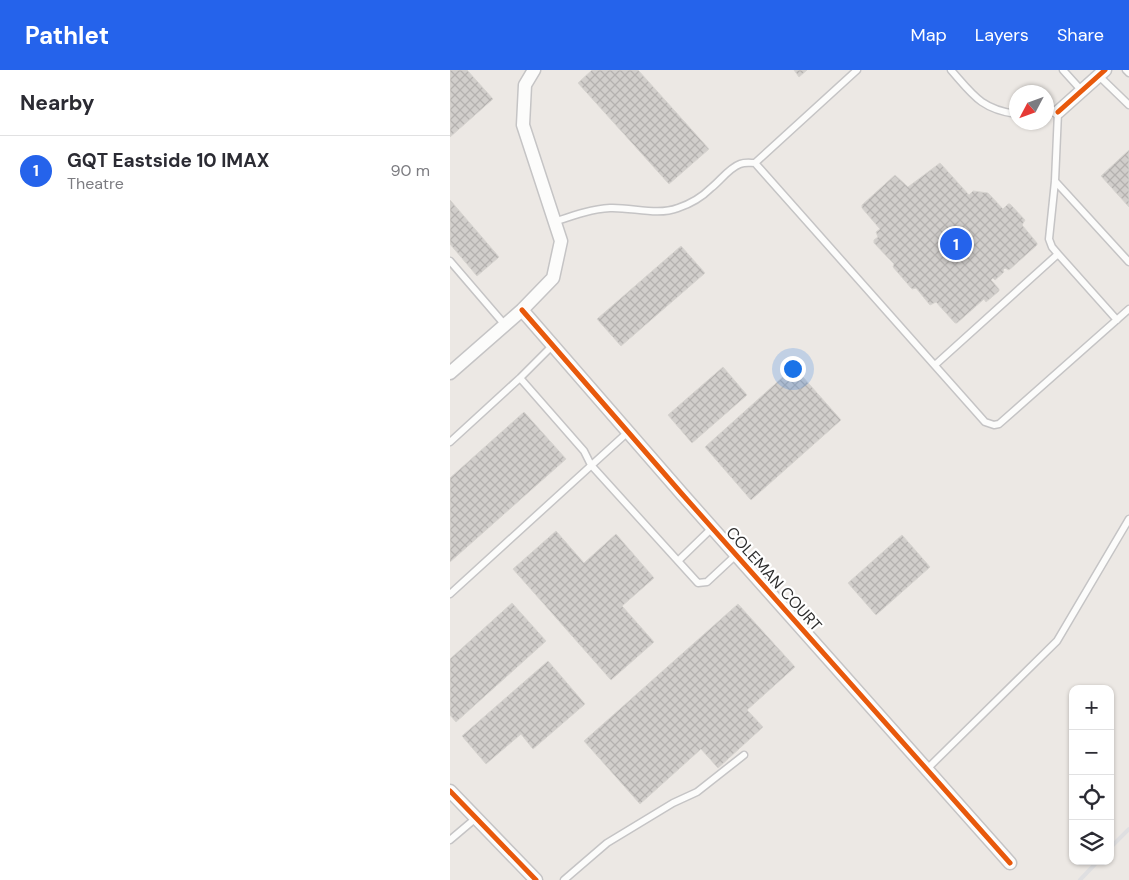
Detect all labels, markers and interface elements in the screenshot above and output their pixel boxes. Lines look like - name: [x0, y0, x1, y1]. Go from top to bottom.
- text: Pathlet: [25, 20, 109, 51]
- text: Map: [911, 23, 947, 47]
- text: Layers: [975, 23, 1029, 47]
- text: Share: [1057, 23, 1104, 47]
- north arrow: [1009, 85, 1054, 130]
- text: Nearby: [20, 89, 94, 117]
- text: GQT Eastside 10 IMAX: [67, 148, 269, 173]
- text: 1: [33, 160, 39, 181]
- text: 90 m: [390, 160, 430, 181]
- text: Theatre: [67, 173, 124, 194]
- pin: 1: [940, 225, 972, 263]
- your location: [780, 356, 806, 382]
- street label: COLEMAN COURT: [722, 522, 826, 636]
- map controls: [1069, 685, 1114, 865]
- button: +: [1069, 685, 1114, 730]
- button: −: [1069, 730, 1114, 775]
- button: locate: [1069, 775, 1114, 820]
- button: layers: [1069, 820, 1114, 865]

